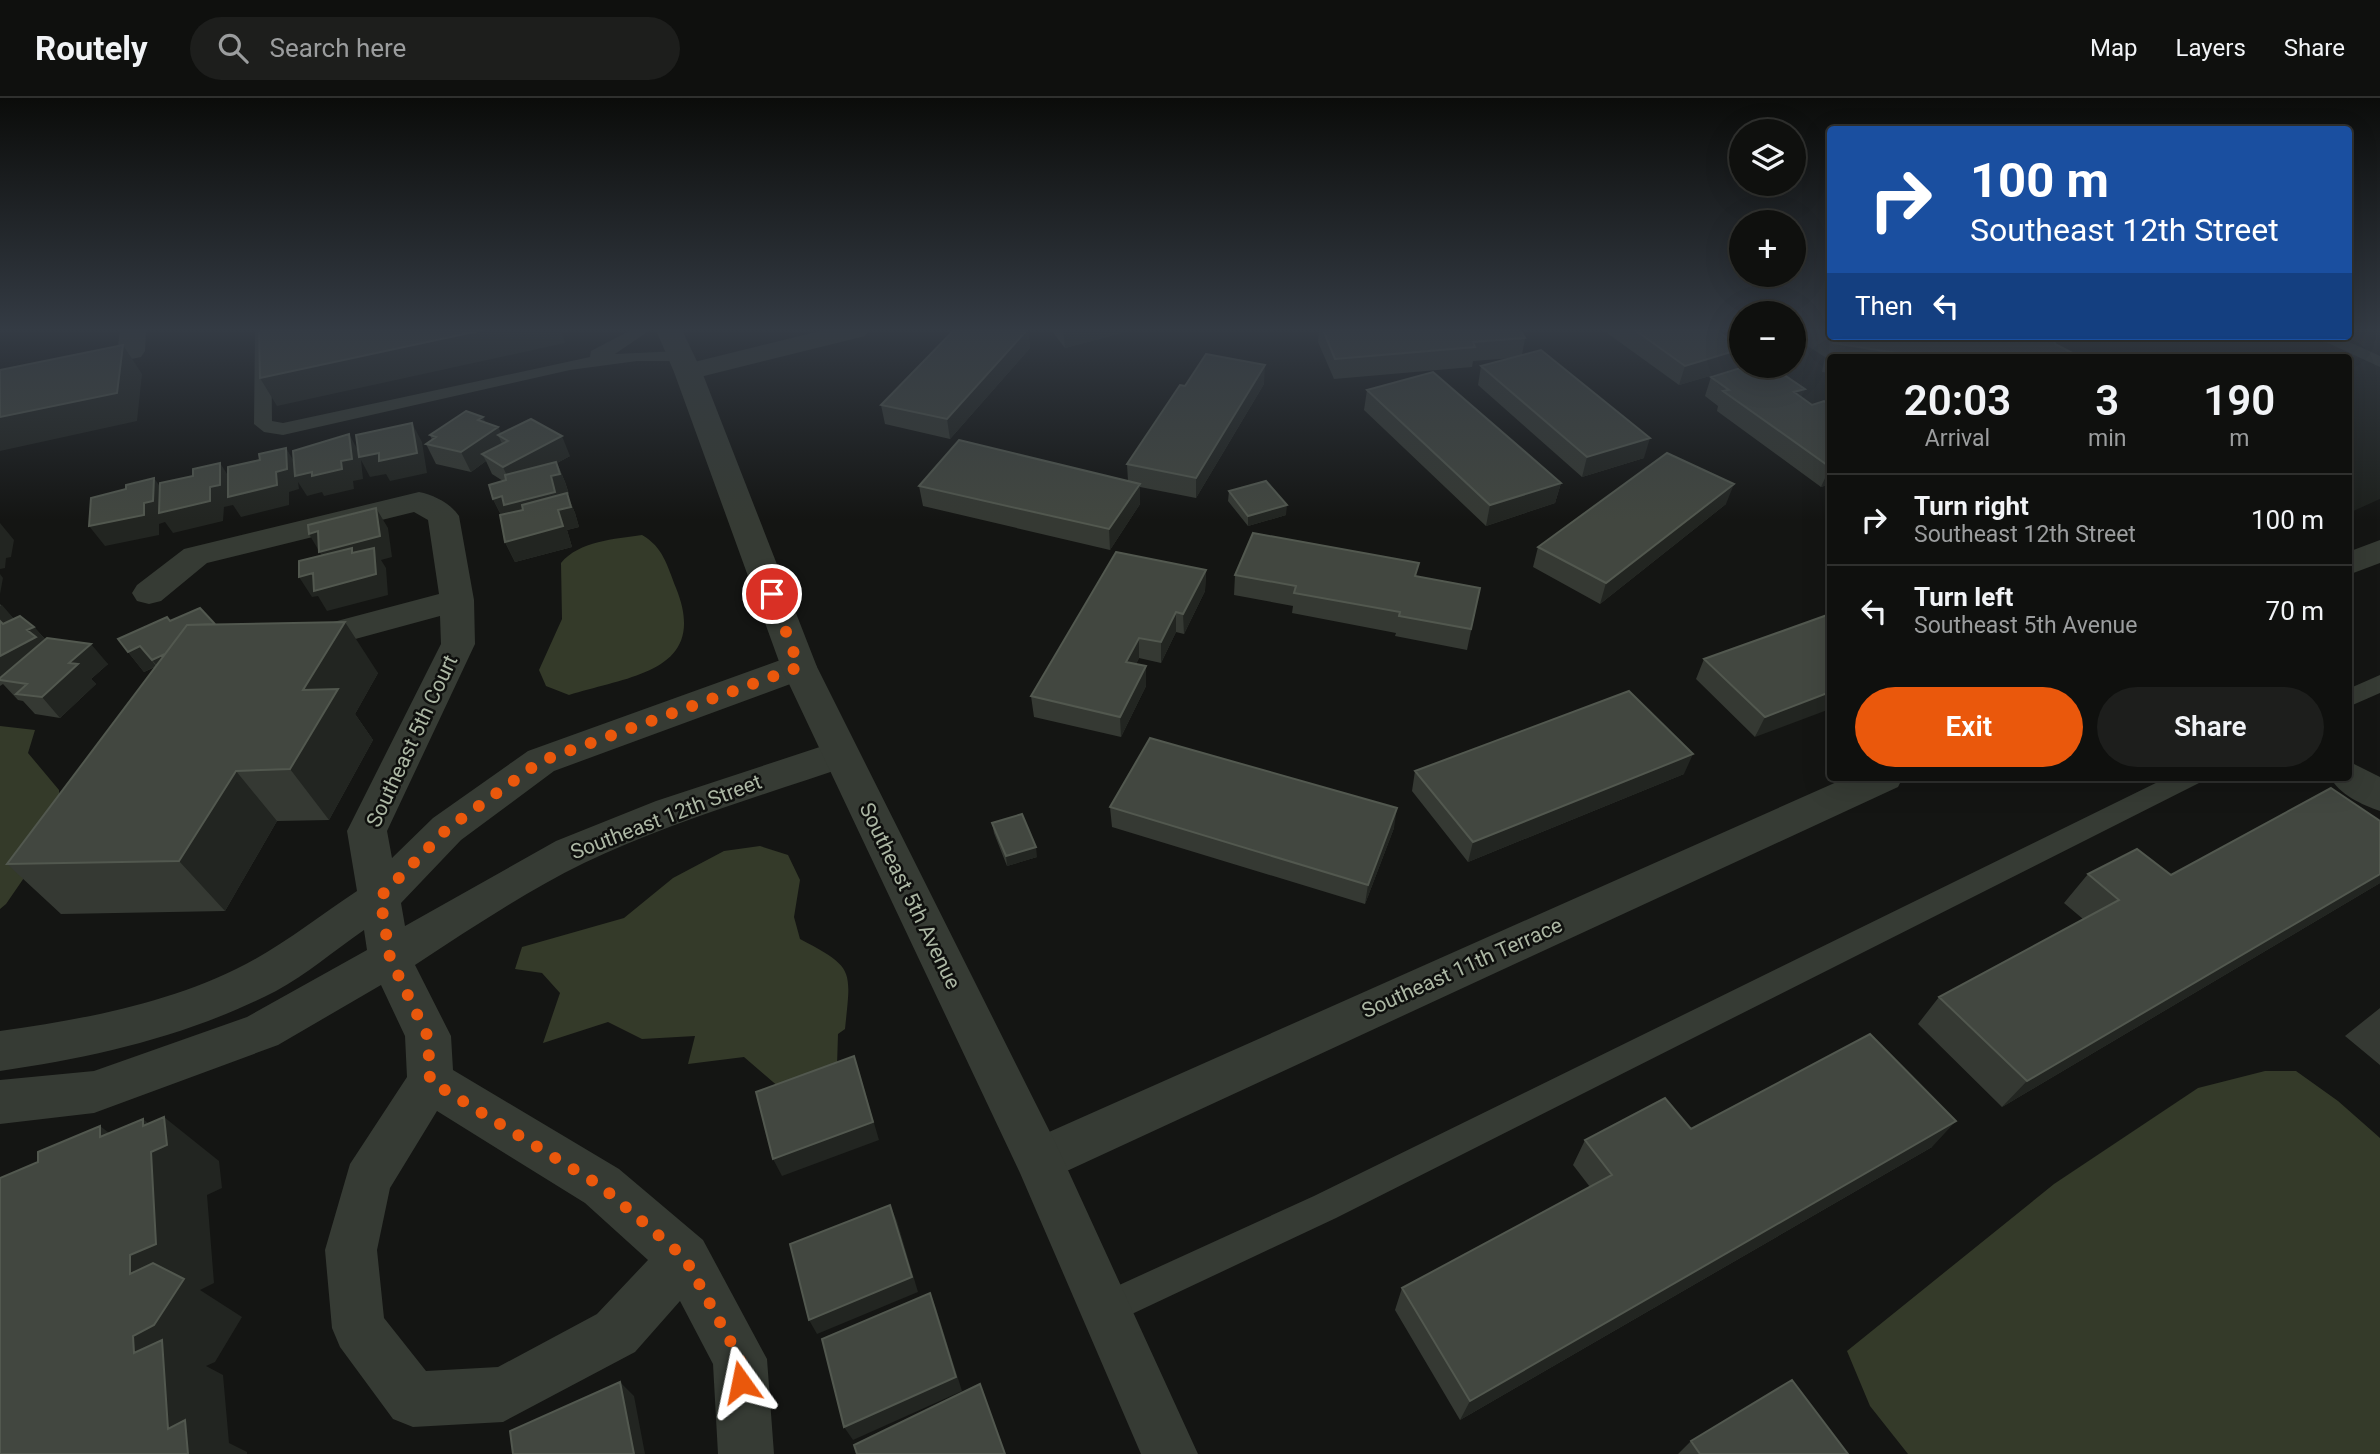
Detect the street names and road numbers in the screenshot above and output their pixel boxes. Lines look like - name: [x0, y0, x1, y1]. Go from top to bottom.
- street label: Southeast 5th Court: [362, 651, 462, 831]
- street label: Southeast 12th Street: [567, 769, 765, 865]
- street label: Southeast 5th Avenue: [854, 799, 966, 993]
- street label: Southeast 11th Terrace: [1358, 913, 1566, 1023]

